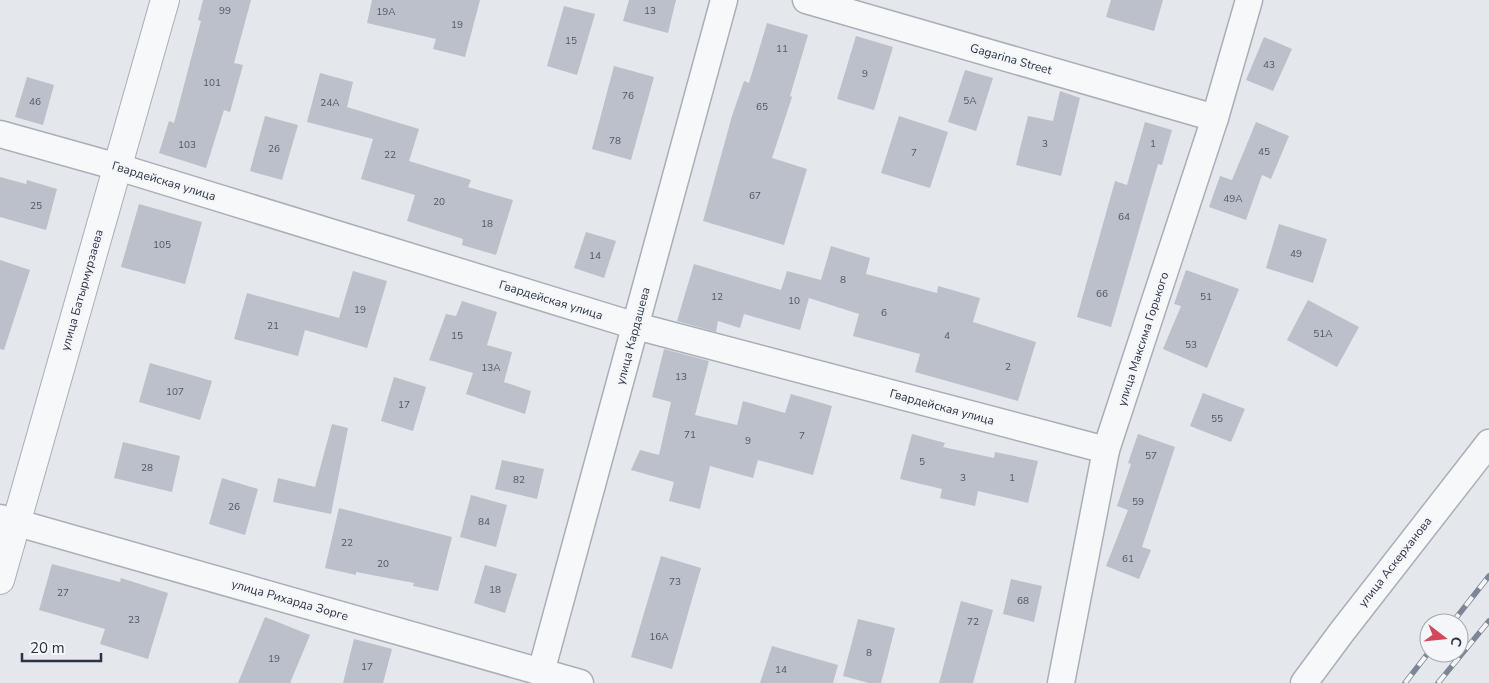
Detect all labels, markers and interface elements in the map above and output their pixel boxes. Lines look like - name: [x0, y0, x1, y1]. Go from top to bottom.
- house number: 99: [219, 4, 231, 18]
- house number: 13: [644, 4, 656, 18]
- house number: 19А: [376, 5, 396, 19]
- house number: 19: [451, 18, 463, 32]
- house number: 15: [565, 34, 577, 48]
- street label: Gagarina Street: [968, 40, 1055, 79]
- house number: 11: [776, 42, 788, 56]
- house number: 43: [1263, 58, 1275, 72]
- house number: 9: [862, 67, 868, 81]
- house number: 101: [203, 76, 221, 90]
- house number: 76: [622, 89, 634, 103]
- house number: 5А: [963, 94, 977, 108]
- house number: 46: [29, 95, 41, 109]
- house number: 24А: [320, 96, 340, 110]
- house number: 65: [756, 100, 768, 114]
- house number: 78: [609, 134, 621, 148]
- house number: 3: [1042, 137, 1048, 151]
- house number: 1: [1150, 137, 1156, 151]
- house number: 103: [178, 138, 196, 152]
- house number: 26: [268, 142, 280, 156]
- house number: 45: [1258, 145, 1270, 159]
- house number: 7: [911, 146, 917, 160]
- house number: 22: [384, 148, 396, 162]
- street label: Гвардейская улица: [110, 158, 218, 204]
- house number: 67: [749, 189, 761, 203]
- house number: 49А: [1223, 192, 1243, 206]
- house number: 20: [433, 195, 445, 209]
- house number: 25: [30, 199, 42, 213]
- house number: 64: [1118, 210, 1130, 224]
- house number: 18: [481, 217, 493, 231]
- street label: улица Батырмурзаева: [57, 228, 107, 352]
- house number: 105: [153, 238, 171, 252]
- house number: 49: [1290, 247, 1302, 261]
- house number: 14: [589, 249, 601, 263]
- street label: улица Максима Горького: [1114, 270, 1172, 408]
- house number: 8: [840, 273, 846, 287]
- street label: Гвардейская улица: [497, 277, 605, 323]
- street label: улица Кардашева: [612, 285, 654, 387]
- house number: 66: [1096, 287, 1108, 301]
- house number: 12: [711, 290, 723, 304]
- house number: 51: [1200, 290, 1212, 304]
- house number: 10: [788, 294, 800, 308]
- house number: 19: [354, 303, 366, 317]
- house number: 6: [881, 306, 887, 320]
- house number: 21: [267, 319, 279, 333]
- house number: 51А: [1313, 327, 1333, 341]
- house number: 15: [451, 329, 463, 343]
- house number: 4: [944, 329, 950, 343]
- house number: 53: [1185, 338, 1197, 352]
- house number: 2: [1005, 360, 1011, 374]
- house number: 13А: [481, 361, 501, 375]
- house number: 13: [675, 370, 687, 384]
- house number: 107: [166, 385, 184, 399]
- street label: Гвардейская улица: [888, 385, 996, 429]
- house number: 17: [398, 398, 410, 412]
- house number: 55: [1211, 412, 1223, 426]
- house number: 71: [684, 428, 696, 442]
- house number: 7: [799, 429, 805, 443]
- house number: 9: [745, 434, 751, 448]
- house number: 57: [1145, 449, 1157, 463]
- house number: 5: [919, 455, 925, 469]
- house number: 28: [141, 461, 153, 475]
- house number: 3: [960, 471, 966, 485]
- house number: 1: [1009, 471, 1015, 485]
- house number: 82: [513, 473, 525, 487]
- house number: 59: [1132, 495, 1144, 509]
- house number: 26: [228, 500, 240, 514]
- street label: улица Аскерханова: [1355, 514, 1435, 610]
- house number: 84: [478, 515, 490, 529]
- house number: 22: [341, 536, 353, 550]
- house number: 61: [1122, 552, 1134, 566]
- house number: 20: [377, 557, 389, 571]
- house number: 73: [669, 575, 681, 589]
- street label: улица Рихарда Зорге: [230, 576, 350, 624]
- house number: 18: [489, 583, 501, 597]
- house number: 27: [57, 586, 69, 600]
- house number: 68: [1017, 594, 1029, 608]
- house number: 23: [128, 613, 140, 627]
- north arrow: [1419, 613, 1469, 663]
- house number: 72: [967, 615, 979, 629]
- scale bar: [22, 630, 101, 662]
- house number: 16А: [649, 630, 669, 644]
- text: С: [1445, 634, 1466, 649]
- text: 20 m: [30, 638, 65, 658]
- house number: 8: [866, 646, 872, 660]
- house number: 19: [268, 652, 280, 666]
- house number: 17: [361, 660, 373, 674]
- house number: 14: [775, 663, 787, 677]

